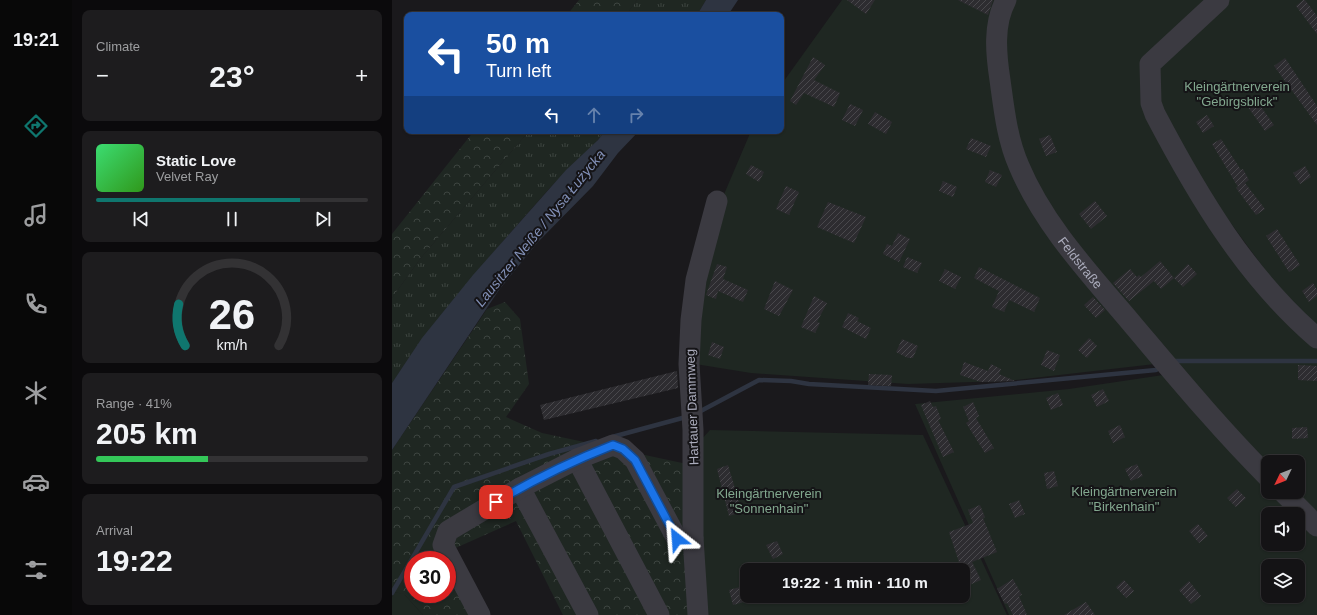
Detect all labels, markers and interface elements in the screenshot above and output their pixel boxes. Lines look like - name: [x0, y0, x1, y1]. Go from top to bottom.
- icon: left: [420, 28, 472, 80]
- text: 50 m: [486, 28, 550, 59]
- text: 19:21: [13, 30, 59, 50]
- text: Climate: [96, 39, 140, 54]
- text: 23°: [209, 60, 255, 93]
- text: Turn left: [486, 61, 551, 81]
- text: −: [96, 63, 109, 88]
- text: +: [355, 63, 368, 88]
- park label: Kleingärtnerverein "Gebirgsblick": [1184, 79, 1290, 109]
- icon: left: [541, 104, 563, 126]
- icon: ahead: [583, 104, 605, 126]
- icon: right: [625, 104, 647, 126]
- icon: directions: [22, 112, 50, 140]
- water label: Lausitzer Neiße / Nysa Łużycka: [472, 146, 608, 310]
- text: Static Love: [156, 152, 236, 169]
- text: Velvet Ray: [156, 169, 218, 184]
- icon: music: [22, 201, 50, 229]
- icon: previous: [130, 208, 152, 230]
- icon: pause: [221, 208, 243, 230]
- icon: next: [312, 208, 334, 230]
- street label: Feldstraße: [1055, 234, 1106, 292]
- icon: phone: [22, 290, 50, 318]
- text: 26: [209, 290, 255, 337]
- text: km/h: [217, 336, 248, 352]
- street label: Hartauer Dammweg: [682, 349, 702, 465]
- icon: climate: [22, 379, 50, 407]
- text: Range · 41%: [96, 396, 172, 411]
- text: 205 km: [96, 417, 198, 450]
- north arrow: [1261, 455, 1305, 499]
- map controls: [1261, 455, 1305, 603]
- icon: car: [22, 468, 50, 496]
- park label: Kleingärtnerverein "Birkenhain": [1071, 484, 1177, 514]
- pin: [479, 485, 513, 519]
- park label: Kleingärtnerverein "Sonnenhain": [716, 486, 822, 516]
- icon: arrive: [485, 491, 507, 513]
- button: sound: [1261, 507, 1305, 551]
- position arrow: [656, 518, 698, 560]
- text: Arrival: [96, 523, 133, 538]
- text: 19:22: [96, 544, 173, 577]
- speed limit sign: 30: [404, 551, 456, 603]
- icon: filters: [22, 556, 50, 584]
- button: layers: [1261, 559, 1305, 603]
- text: 19:22 · 1 min · 110 m: [782, 574, 928, 591]

